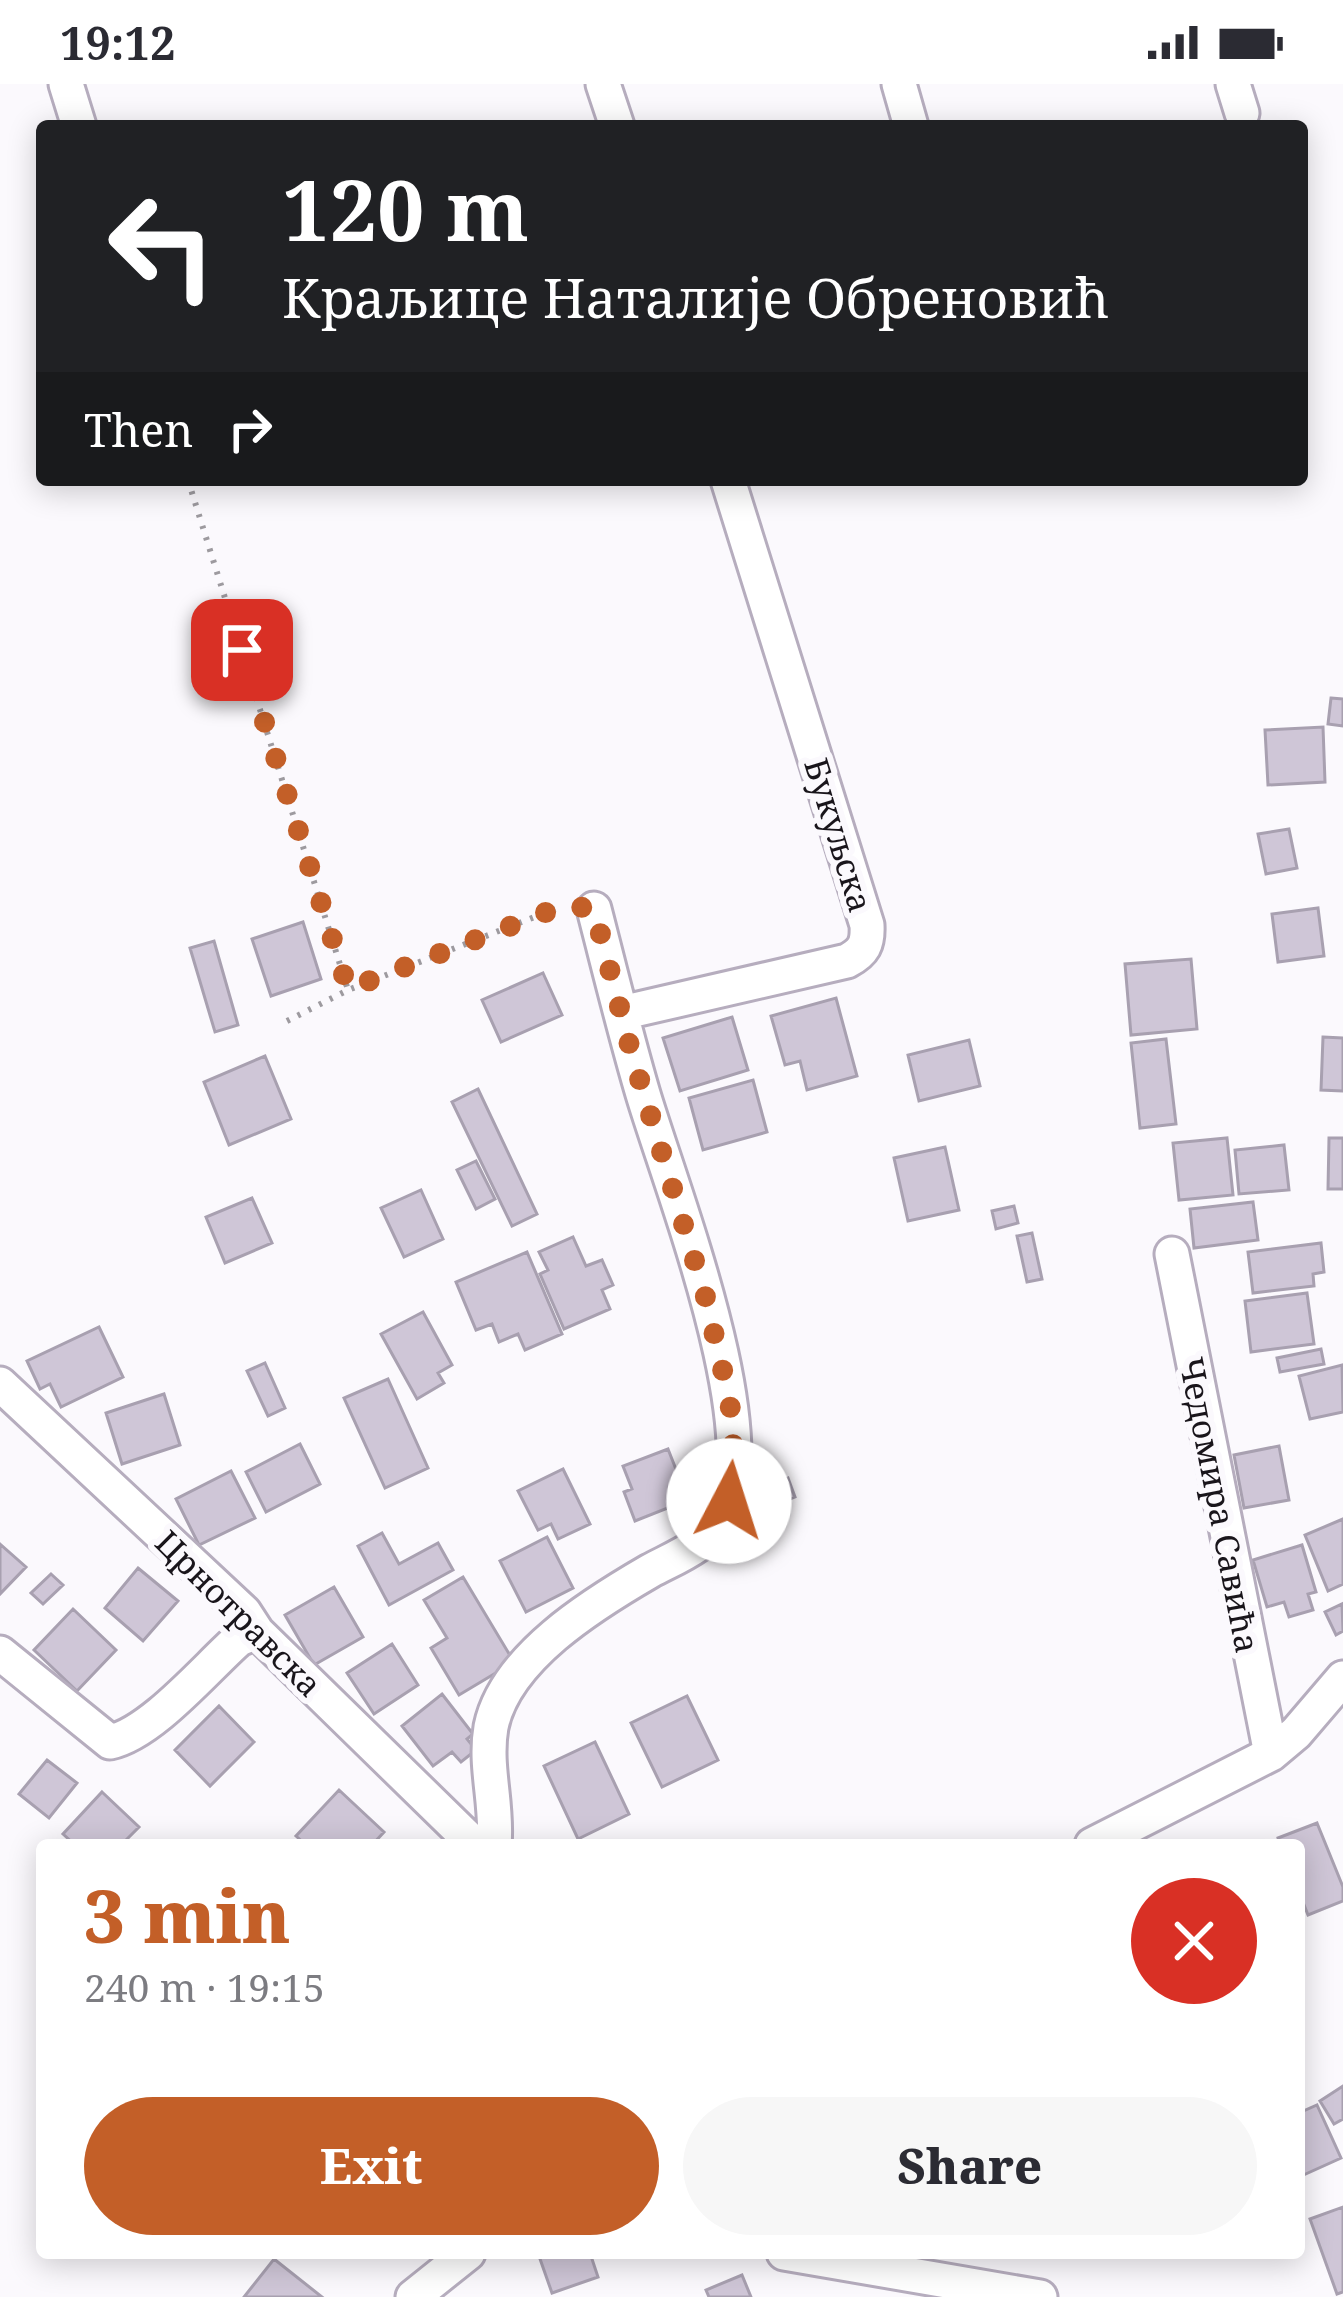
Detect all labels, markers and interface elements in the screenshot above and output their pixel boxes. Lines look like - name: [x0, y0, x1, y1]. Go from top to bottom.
- text: 19:12: [60, 12, 175, 73]
- text: 120 m: [282, 151, 529, 266]
- icon: left: [84, 168, 240, 324]
- text: Краљице Наталије Обреновић: [282, 260, 1110, 334]
- icon: right: [217, 396, 283, 462]
- text: Then: [84, 399, 193, 460]
- pin: [191, 599, 293, 701]
- icon: arrive: [209, 617, 275, 683]
- street label: Букуљска: [794, 753, 884, 917]
- street label: Чедомира Савића: [1169, 1353, 1271, 1657]
- position arrow: [666, 1438, 792, 1564]
- street label: Црнотравска: [146, 1520, 332, 1706]
- text: 3 min: [84, 1866, 291, 1964]
- button: close: [1131, 1878, 1257, 2004]
- text: 240 m · 19:15: [84, 1960, 325, 2013]
- button: Exit: [84, 2097, 659, 2235]
- button: Share: [683, 2097, 1257, 2235]

